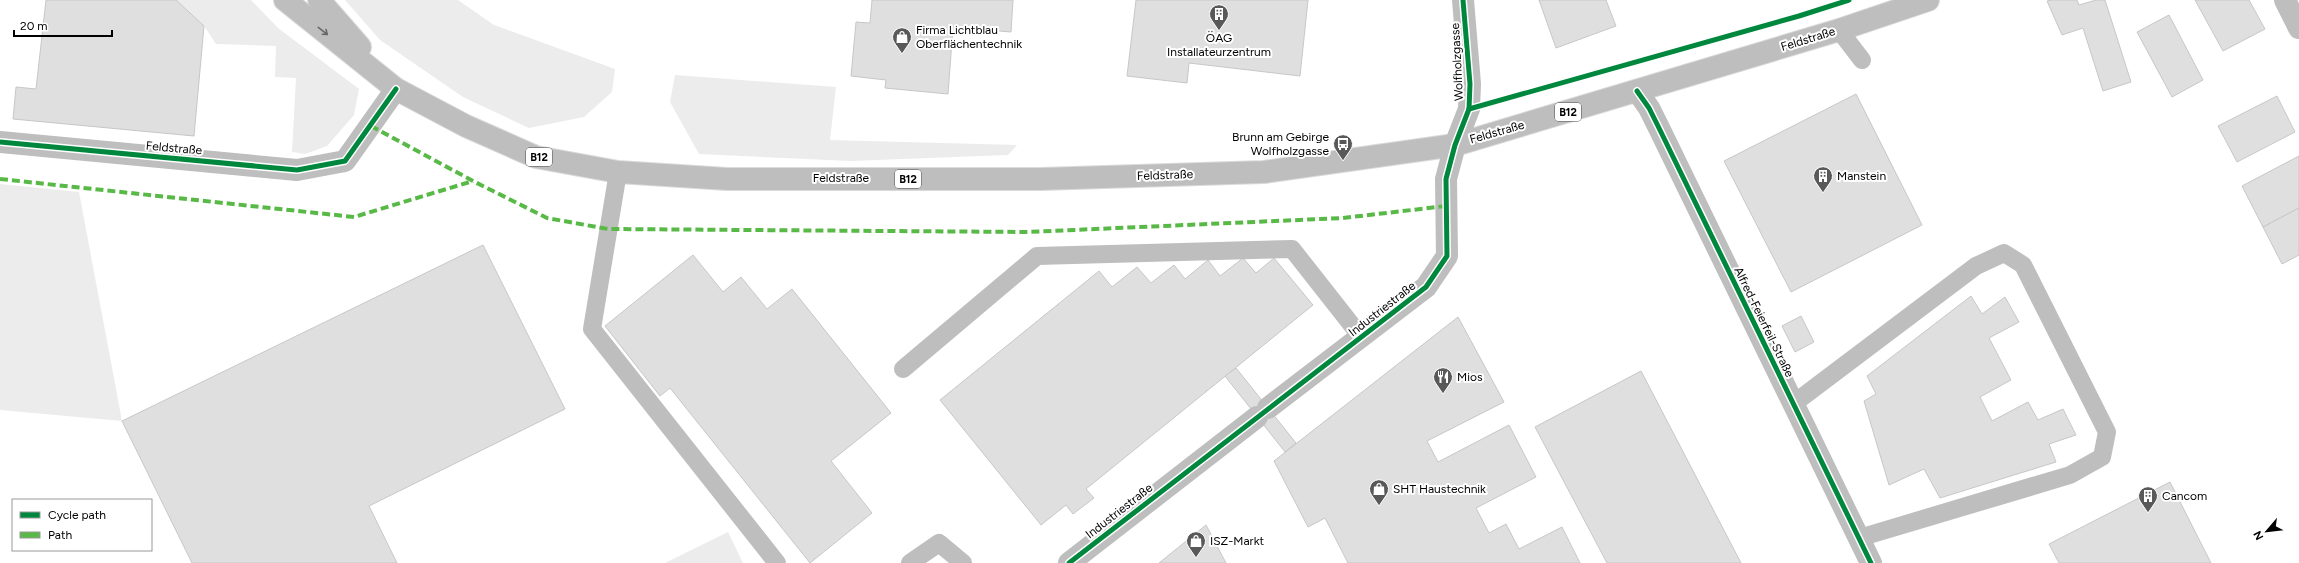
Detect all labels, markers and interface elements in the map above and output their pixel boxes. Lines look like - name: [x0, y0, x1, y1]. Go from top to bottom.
- building icon: ÖAG Installateurzentrum: [1208, 3, 1230, 31]
- scale bar: [14, 12, 112, 38]
- text: 20 m: [20, 19, 48, 33]
- street label: Wolfholzgasse: [1448, 22, 1466, 101]
- place label: Firma Lichtblau Oberflächentechnik: [916, 23, 1022, 51]
- street label: Feldstraße: [1779, 24, 1837, 54]
- shop icon: Firma Lichtblau Oberflächentechnik: [891, 26, 913, 54]
- one-way arrow: [318, 27, 329, 35]
- place label: ÖAG Installateurzentrum: [1167, 31, 1271, 59]
- road number: B12: [1555, 103, 1581, 121]
- street label: Feldstraße: [1468, 117, 1526, 146]
- place label: Brunn am Gebirge Wolfholzgasse: [1232, 130, 1329, 158]
- bus stop icon: Brunn am Gebirge Wolfholzgasse: [1332, 133, 1354, 161]
- street label: Feldstraße: [145, 139, 203, 157]
- road number: B12: [526, 148, 552, 166]
- building icon: Manstein: [1812, 165, 1834, 193]
- street label: Feldstraße: [1137, 167, 1194, 183]
- place label: Manstein: [1837, 169, 1886, 183]
- road number: B12: [895, 170, 921, 188]
- street label: Feldstraße: [813, 171, 870, 185]
- street label: Alfred-Feierfeil-Straße: [1731, 265, 1797, 380]
- street label: Industriestraße: [1346, 278, 1419, 339]
- restaurant icon: Mios: [1432, 366, 1454, 394]
- place label: Mios: [1457, 370, 1483, 384]
- shop icon: SHT Haustechnik: [1368, 478, 1390, 506]
- street label: Industriestraße: [1083, 480, 1156, 541]
- place label: SHT Haustechnik: [1393, 482, 1486, 496]
- building icon: Cancom: [2137, 485, 2159, 513]
- place label: Cancom: [2162, 489, 2207, 503]
- legend: [12, 499, 152, 551]
- text: Cycle path: [48, 508, 106, 522]
- north arrow: [2247, 511, 2287, 551]
- text: Path: [48, 528, 72, 542]
- text: N: [2251, 529, 2266, 542]
- shop icon: ISZ-Markt: [1185, 530, 1207, 558]
- place label: ISZ-Markt: [1210, 534, 1264, 548]

